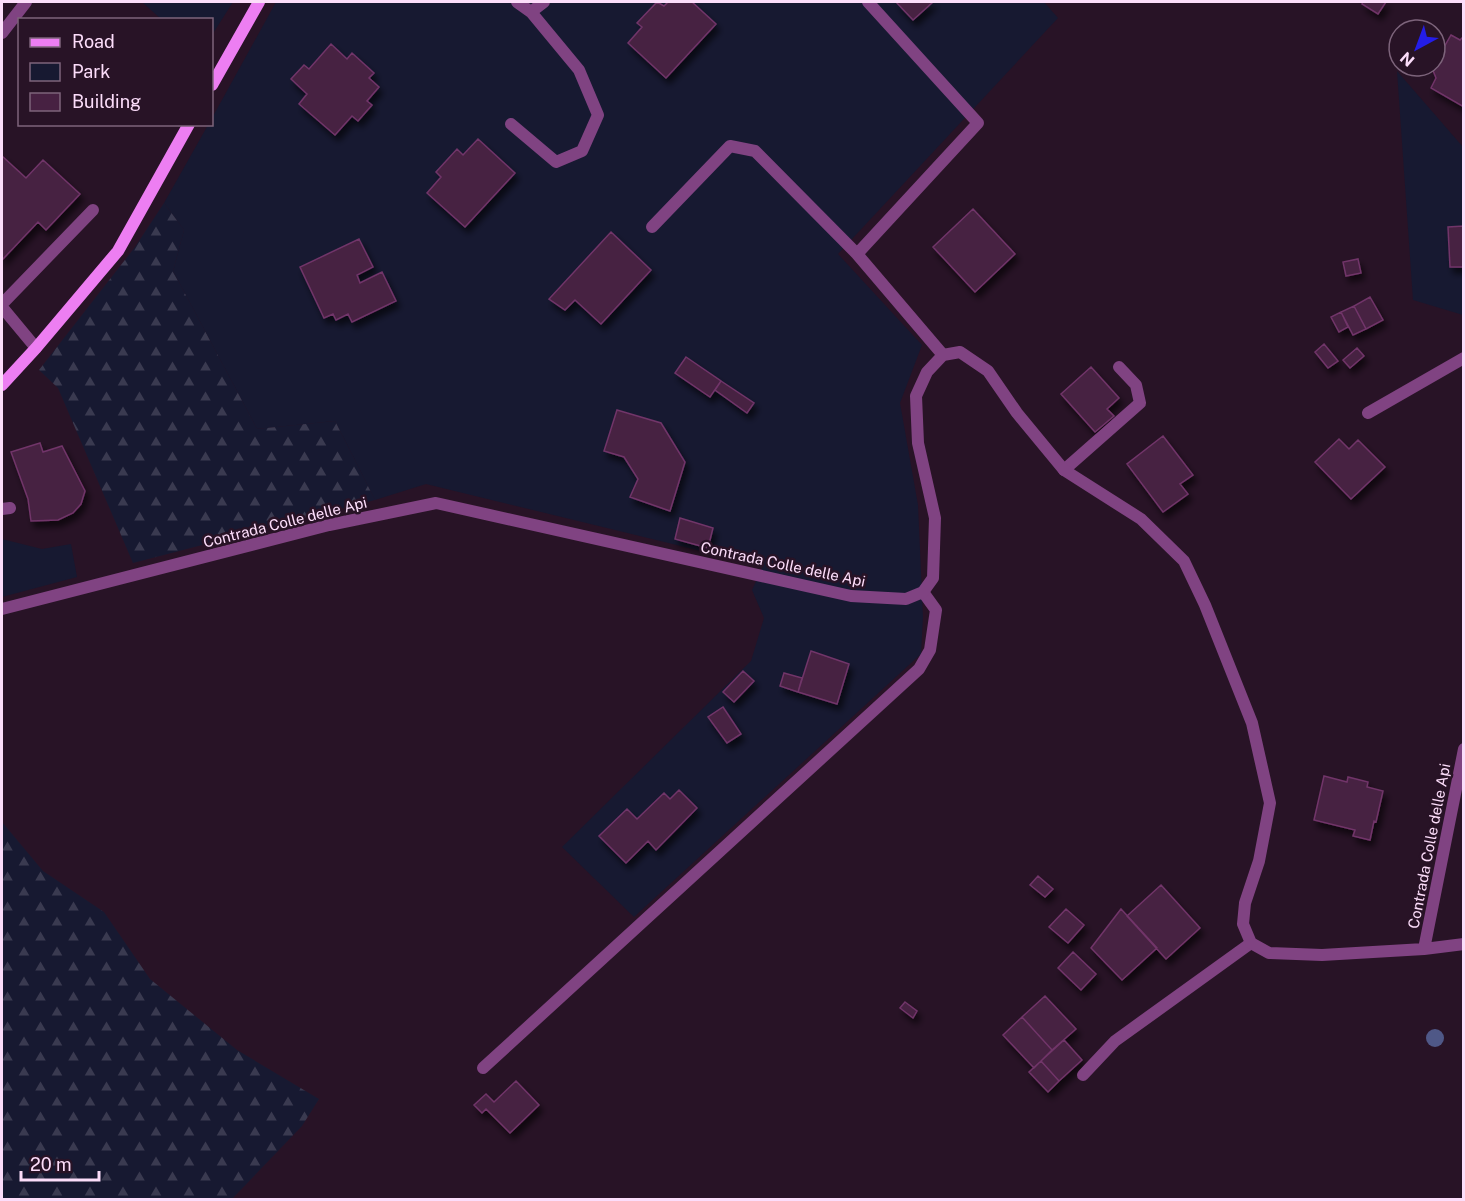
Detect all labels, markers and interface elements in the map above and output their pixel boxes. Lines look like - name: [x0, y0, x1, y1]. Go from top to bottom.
- legend: [18, 18, 213, 126]
- north arrow: [1387, 18, 1447, 78]
- text: Road: [72, 31, 115, 52]
- text: N: [1397, 48, 1418, 70]
- text: Park: [72, 61, 110, 82]
- text: Building: [72, 91, 141, 112]
- street label: Contrada Colle delle Api: [201, 493, 369, 551]
- street label: Contrada Colle delle Api: [699, 538, 867, 590]
- street label: Contrada Colle delle Api: [1405, 762, 1453, 930]
- scale bar: [21, 1144, 99, 1182]
- text: 20 m: [30, 1154, 72, 1175]

